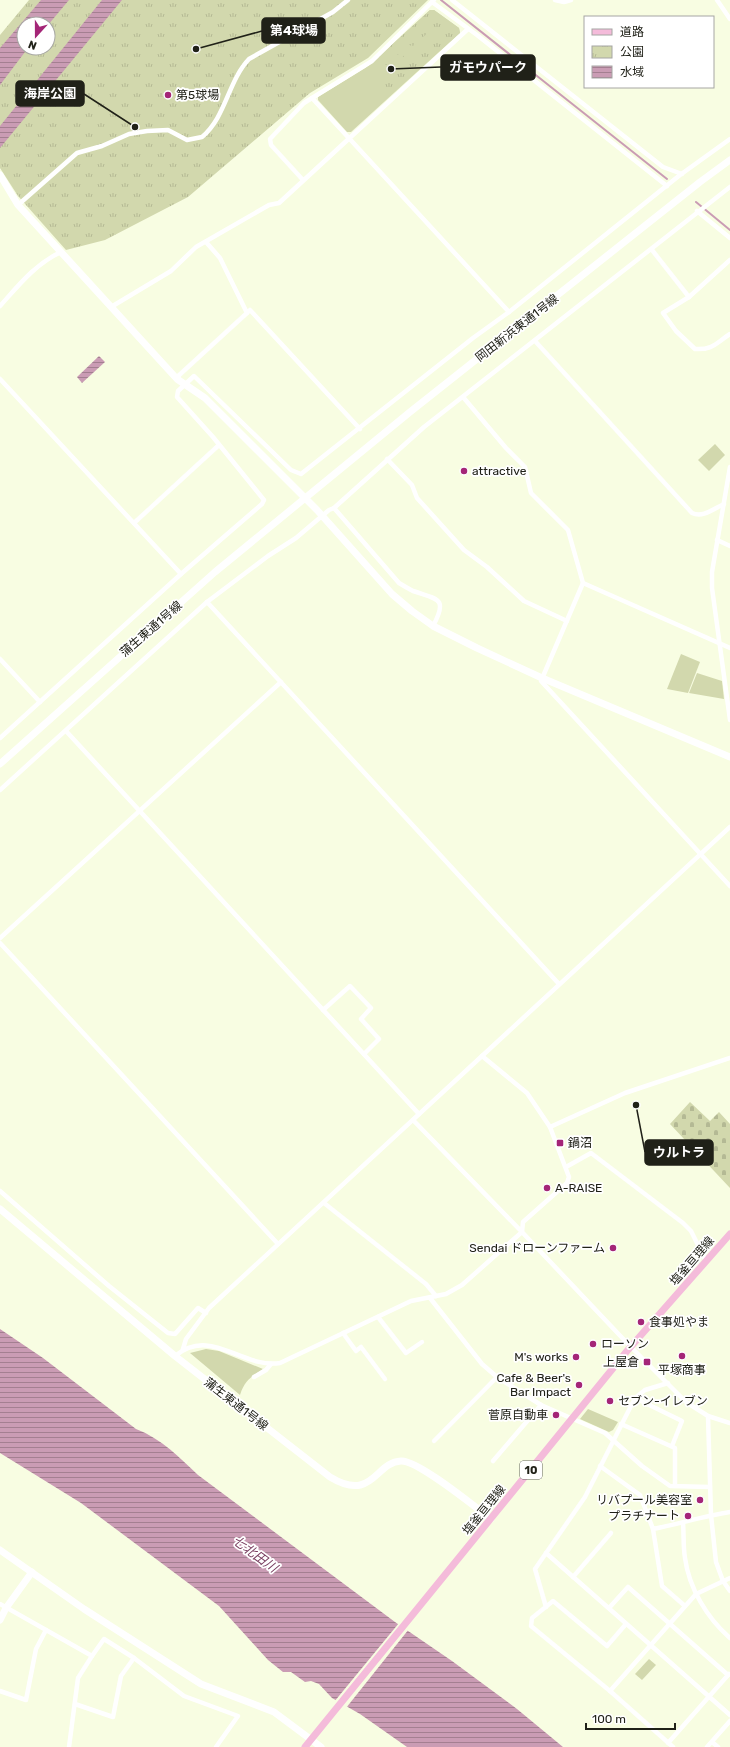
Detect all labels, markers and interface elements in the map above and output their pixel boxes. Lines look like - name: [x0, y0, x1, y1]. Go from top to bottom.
- north arrow: [16, 16, 56, 56]
- legend: [584, 16, 714, 88]
- callout: 第4球場: [262, 18, 325, 43]
- text: 第4球場: [270, 23, 318, 38]
- text: 道路: [620, 25, 644, 39]
- text: N: [26, 37, 39, 52]
- text: 公園: [620, 45, 644, 59]
- callout: ガモウパーク: [441, 55, 535, 80]
- text: ガモウパーク: [449, 60, 527, 75]
- text: 水域: [620, 65, 644, 79]
- callout: 海岸公園: [16, 81, 84, 106]
- text: 海岸公園: [24, 86, 76, 101]
- place label: 第5球場: [176, 88, 219, 102]
- marker: 第5球場: [163, 90, 173, 100]
- street label: 岡田新浜東通1号線: [473, 291, 561, 365]
- place label: attractive: [472, 464, 527, 478]
- marker: attractive: [459, 466, 469, 476]
- street label: 蒲生東通1号線: [117, 598, 185, 660]
- place label: 鍋沼: [568, 1136, 592, 1150]
- marker: 鍋沼: [555, 1138, 565, 1148]
- callout: ウルトラ: [645, 1140, 713, 1165]
- text: ウルトラ: [653, 1145, 705, 1160]
- place label: A-RAISE: [555, 1181, 602, 1195]
- marker: A-RAISE: [542, 1183, 552, 1193]
- street label: 塩釜亘理線: [667, 1234, 717, 1288]
- place label: Sendai ドローンファーム: [469, 1241, 605, 1255]
- marker: Sendai ドローンファーム: [608, 1243, 618, 1253]
- place label: 食事処やま: [649, 1315, 709, 1329]
- marker: 食事処やま: [636, 1317, 646, 1327]
- place label: ローソン: [601, 1337, 649, 1351]
- marker: ローソン: [588, 1339, 598, 1349]
- place label: M's works: [514, 1350, 568, 1364]
- marker: 平塚商事: [677, 1351, 687, 1361]
- marker: M's works: [571, 1352, 581, 1362]
- place label: 上屋倉: [603, 1355, 639, 1369]
- marker: 上屋倉: [642, 1357, 652, 1367]
- place label: 平塚商事: [658, 1363, 706, 1377]
- place label: Cafe & Beer's Bar Impact: [497, 1371, 571, 1399]
- street label: 蒲生東通1号線: [201, 1375, 271, 1433]
- marker: Cafe & Beer's Bar Impact: [574, 1380, 584, 1390]
- place label: セブン-イレブン: [618, 1394, 708, 1408]
- marker: セブン-イレブン: [605, 1396, 615, 1406]
- place label: 菅原自動車: [488, 1408, 548, 1422]
- marker: 菅原自動車: [551, 1410, 561, 1420]
- road number: 10: [520, 1461, 542, 1479]
- street label: 塩釜亘理線: [460, 1482, 508, 1538]
- place label: リバプール美容室: [596, 1493, 692, 1507]
- marker: リバプール美容室: [695, 1495, 705, 1505]
- place label: プラチナート: [608, 1509, 680, 1523]
- marker: プラチナート: [683, 1511, 693, 1521]
- water label: 七北田川: [230, 1533, 282, 1577]
- scale bar: [586, 1705, 675, 1731]
- text: 100 m: [592, 1712, 626, 1726]

